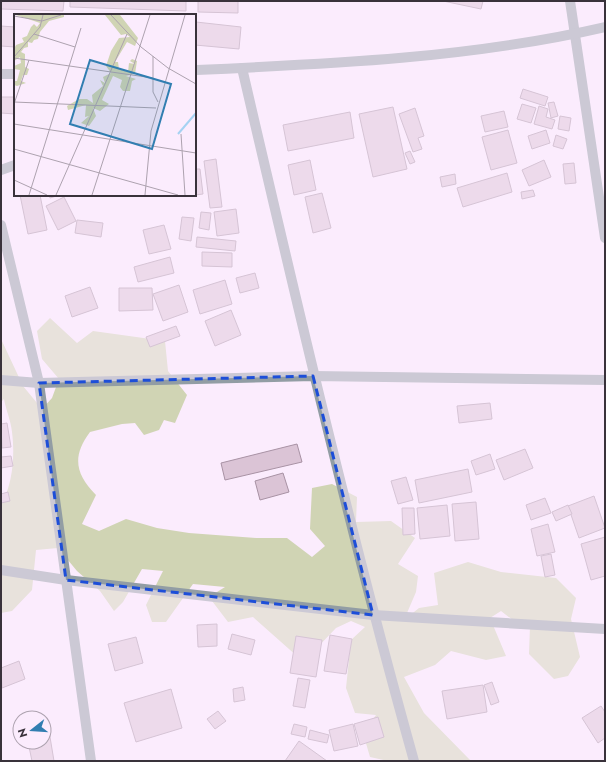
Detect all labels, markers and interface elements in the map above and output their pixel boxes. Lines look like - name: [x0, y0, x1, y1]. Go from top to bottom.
- inset map: [14, 14, 196, 196]
- north arrow: [12, 710, 52, 750]
- text: N: [14, 726, 31, 739]

